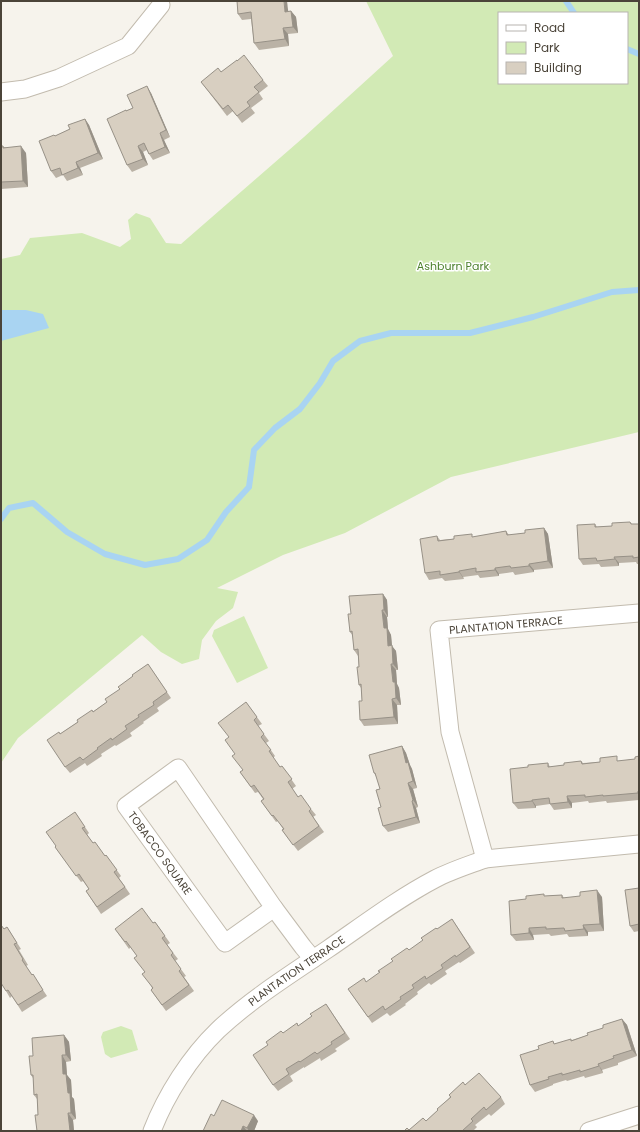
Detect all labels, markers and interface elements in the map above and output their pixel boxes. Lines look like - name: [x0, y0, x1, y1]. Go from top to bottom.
- legend: [498, 12, 628, 84]
- text: Road: [534, 19, 565, 36]
- text: Park: [534, 39, 561, 56]
- text: Building: [534, 59, 582, 76]
- park label: Ashburn Park: [417, 258, 489, 274]
- street label: PLANTATION TERRACE: [448, 612, 564, 638]
- street label: TOBACCO SQUARE: [124, 808, 196, 898]
- street label: PLANTATION TERRACE: [245, 932, 348, 1010]

